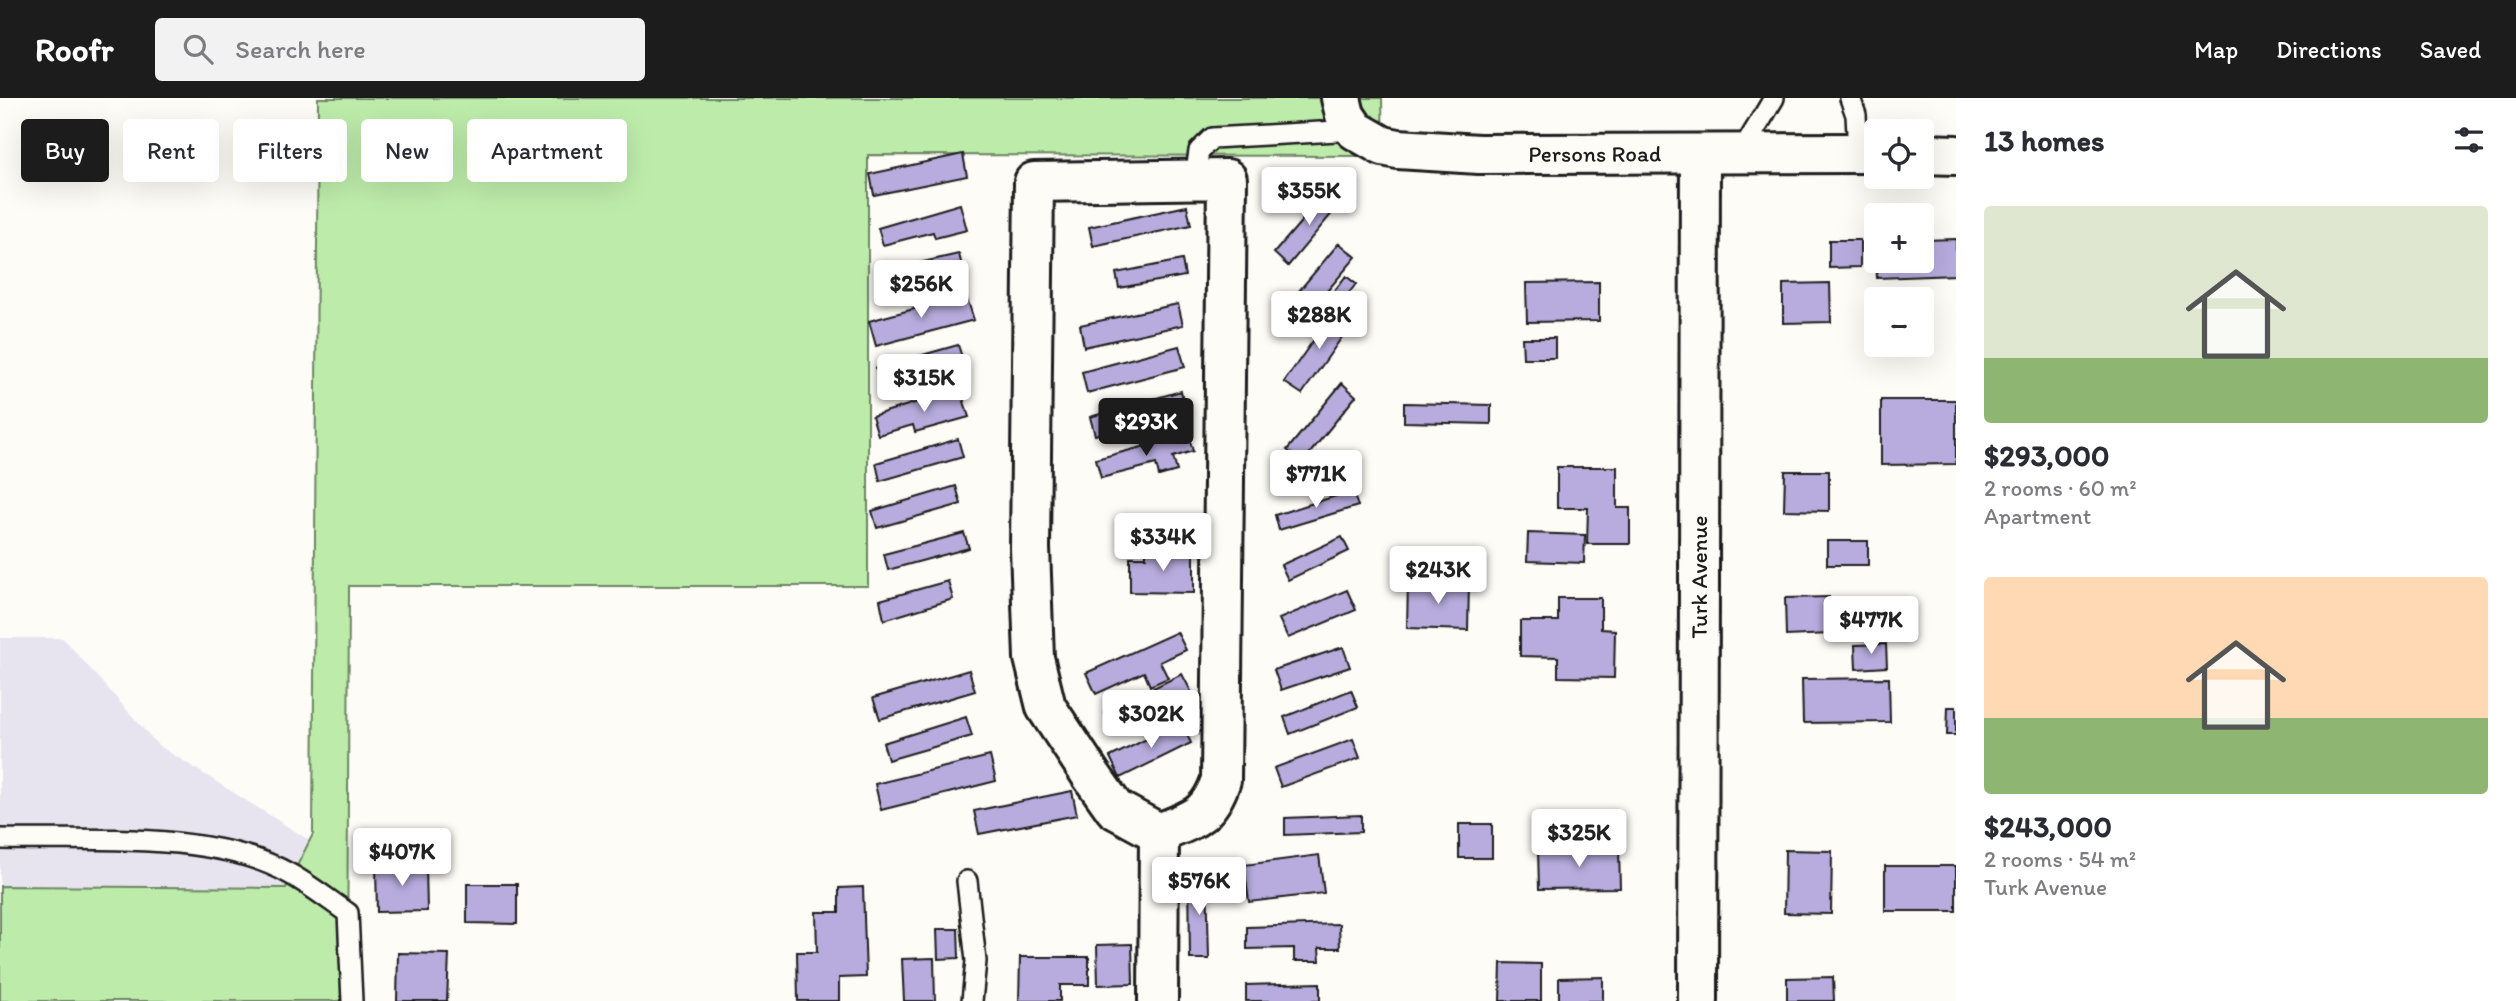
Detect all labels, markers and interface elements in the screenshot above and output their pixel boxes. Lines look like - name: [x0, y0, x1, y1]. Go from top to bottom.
- search box: [155, 18, 645, 81]
- text: Roofr: [35, 30, 113, 69]
- icon: search: [179, 30, 217, 68]
- text: Search here: [235, 33, 366, 65]
- text: Map: [2194, 35, 2238, 64]
- text: Directions: [2276, 35, 2382, 64]
- text: Saved: [2420, 35, 2481, 64]
- chip: Buy: [21, 119, 109, 182]
- chip: Rent: [123, 119, 219, 182]
- chip: Filters: [233, 119, 347, 182]
- chip: New: [361, 119, 453, 182]
- chip: Apartment: [467, 119, 627, 182]
- map controls: [1864, 119, 1934, 357]
- button: locate: [1864, 119, 1934, 189]
- icon: filters: [2450, 121, 2488, 159]
- text: 13 homes: [1984, 122, 2104, 159]
- street label: Persons Road: [1528, 140, 1661, 168]
- pin: $355K: [1260, 167, 1358, 227]
- text: $355K: [1277, 176, 1341, 204]
- button: +: [1864, 203, 1934, 273]
- icon: home: [2173, 251, 2299, 377]
- pin: $256K: [872, 260, 970, 320]
- text: $256K: [890, 269, 952, 297]
- button: −: [1864, 287, 1934, 357]
- pin: $288K: [1270, 292, 1368, 351]
- text: $288K: [1287, 300, 1351, 328]
- pin: $315K: [875, 354, 973, 414]
- text: $315K: [893, 363, 955, 391]
- pin: $293K: [1097, 398, 1195, 458]
- text: $293K: [1114, 407, 1178, 435]
- text: $293,000: [1984, 437, 2110, 474]
- pin: $771K: [1267, 450, 1365, 510]
- text: $771K: [1286, 459, 1346, 487]
- text: 2 rooms · 60 m²: [1984, 474, 2137, 502]
- text: Apartment: [1984, 502, 2091, 530]
- pin: $334K: [1114, 514, 1212, 573]
- street label: Turk Avenue: [1685, 515, 1713, 639]
- text: $334K: [1130, 522, 1196, 550]
- pin: $243K: [1389, 546, 1487, 606]
- text: $243K: [1406, 555, 1470, 583]
- pin: $477K: [1822, 596, 1920, 656]
- text: $477K: [1840, 605, 1903, 633]
- icon: home: [2173, 622, 2299, 748]
- pin: $302K: [1102, 690, 1200, 750]
- text: $302K: [1118, 699, 1184, 727]
- text: $243,000: [1984, 808, 2112, 845]
- pin: $325K: [1530, 810, 1628, 869]
- text: $325K: [1547, 818, 1611, 846]
- pin: $407K: [353, 828, 451, 888]
- text: $407K: [369, 837, 435, 865]
- text: 2 rooms · 54 m²: [1984, 845, 2136, 873]
- pin: $576K: [1150, 858, 1248, 917]
- text: $576K: [1168, 866, 1230, 894]
- text: Turk Avenue: [1984, 873, 2107, 901]

